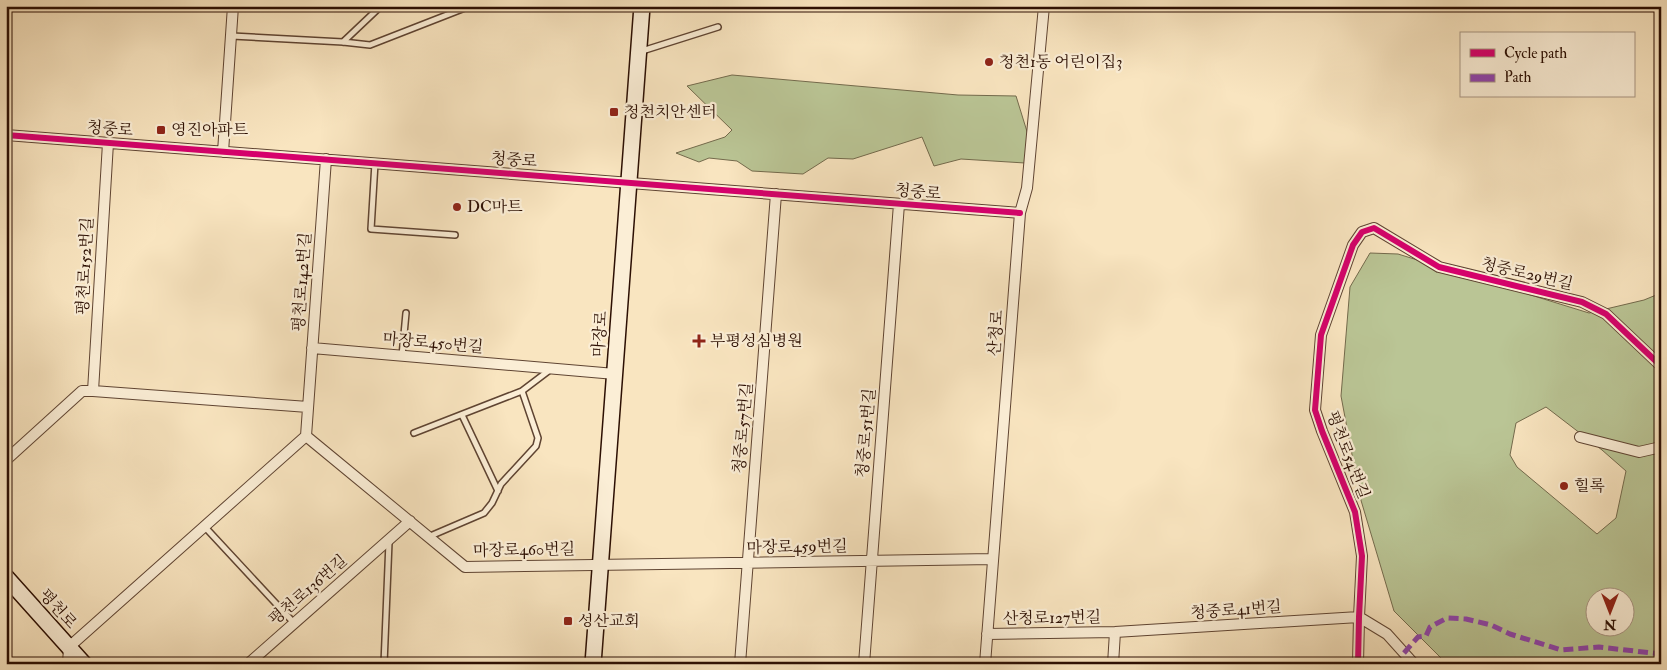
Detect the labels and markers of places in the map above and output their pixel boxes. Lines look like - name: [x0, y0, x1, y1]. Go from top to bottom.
- place label: 청천1동 어린이집3: [999, 52, 1122, 72]
- marker: 청천1동 어린이집3: [983, 56, 995, 68]
- place label: 청천치안센터: [624, 102, 717, 122]
- marker: 청천치안센터: [608, 106, 620, 118]
- place label: 영진아파트: [171, 120, 249, 140]
- marker: 영진아파트: [155, 124, 167, 136]
- place label: DC마트: [467, 197, 523, 217]
- marker: DC마트: [451, 201, 463, 213]
- place label: 부평성심병원: [710, 331, 803, 351]
- marker: 부평성심병원: [692, 334, 706, 348]
- place label: 힐록: [1574, 476, 1605, 496]
- marker: 힐록: [1558, 480, 1570, 492]
- place label: 성산교회: [578, 611, 640, 631]
- marker: 성산교회: [562, 615, 574, 627]

